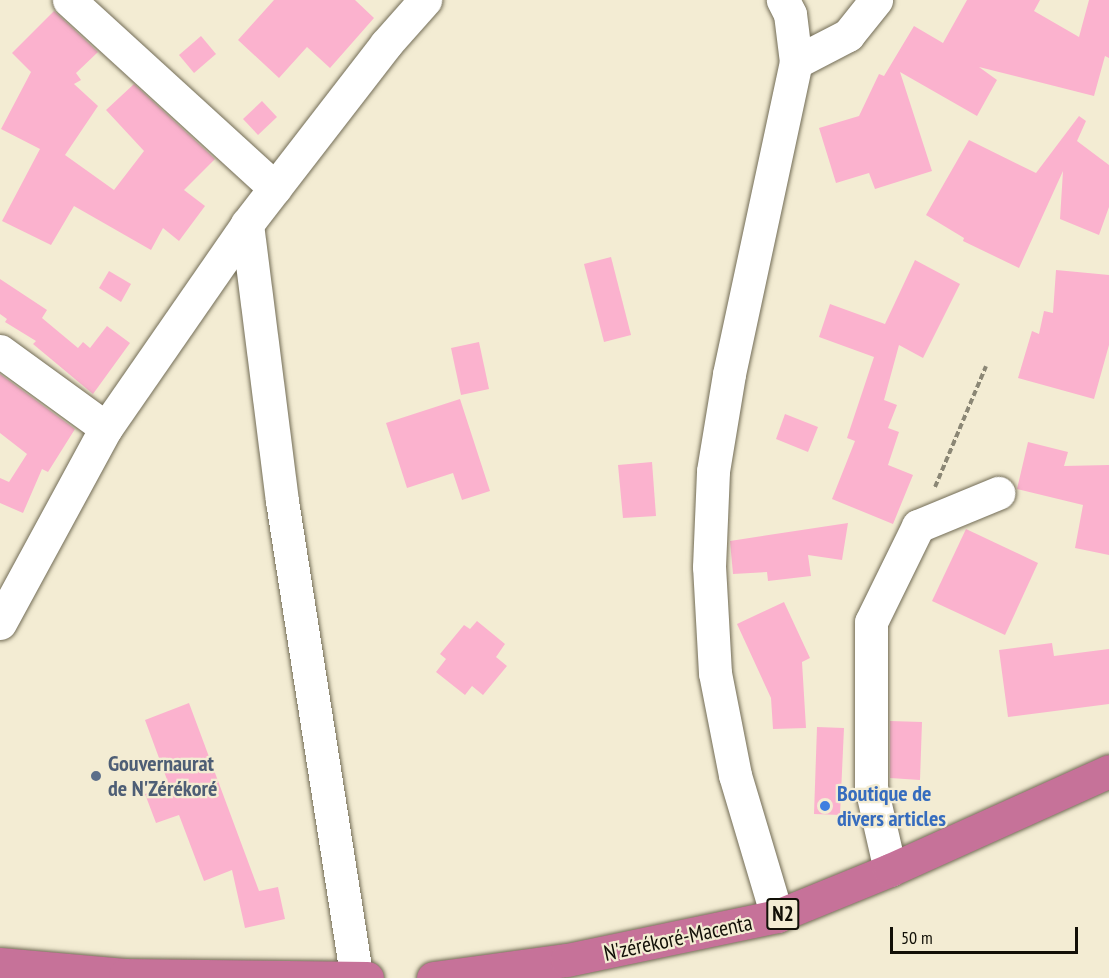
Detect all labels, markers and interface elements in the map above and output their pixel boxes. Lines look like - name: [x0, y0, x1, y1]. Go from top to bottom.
- place label: Gouvernaurat de N'Zérékoré: [108, 750, 217, 802]
- marker: Gouvernaurat de N'Zérékoré: [89, 769, 103, 783]
- place label: Boutique de divers articles: [837, 780, 946, 831]
- marker: Boutique de divers articles: [818, 799, 832, 813]
- road number: N2: [765, 896, 801, 932]
- street label: N'zérékoré-Macenta: [601, 909, 755, 967]
- scale bar: [893, 915, 1080, 953]
- text: 50 m: [901, 926, 933, 949]

